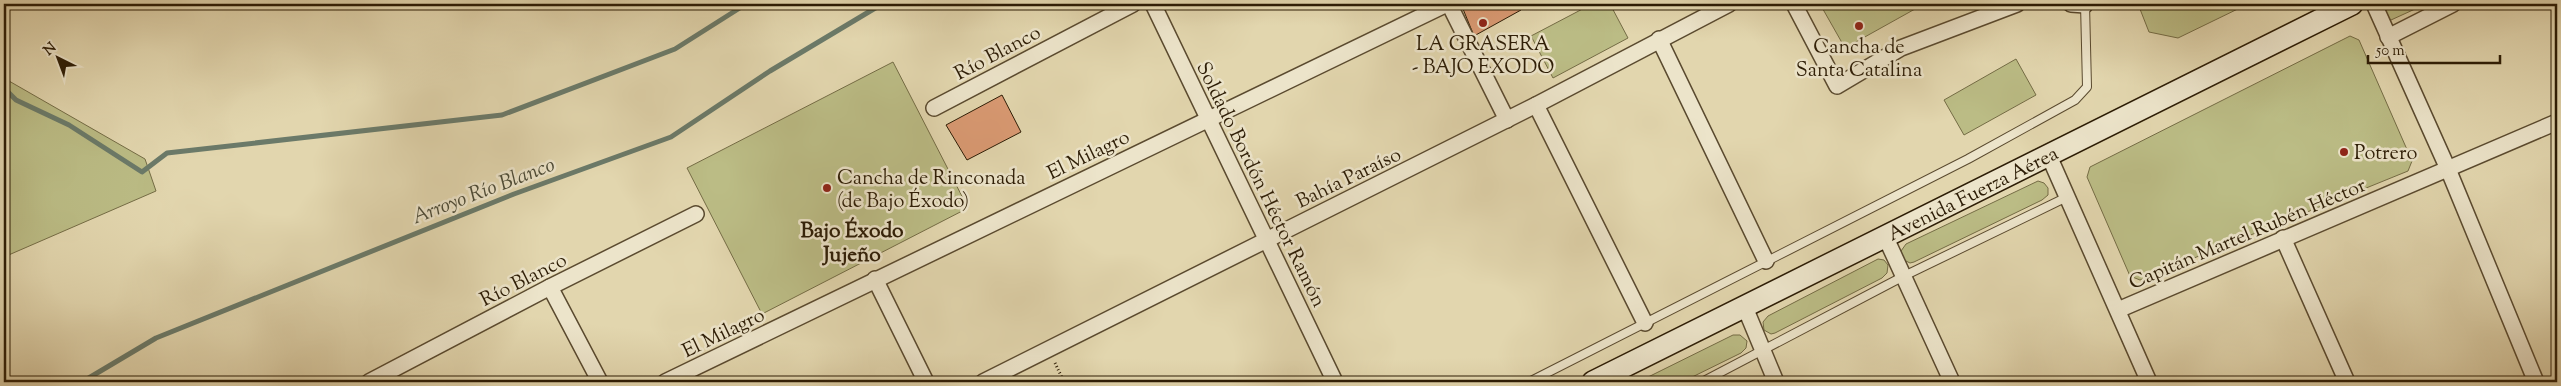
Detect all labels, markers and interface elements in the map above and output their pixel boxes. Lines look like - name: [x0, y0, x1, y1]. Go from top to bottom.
- marker: LA GRASERA - BAJO EXODO: [1477, 17, 1489, 29]
- street label: Río Blanco: [950, 19, 1047, 89]
- marker: Cancha de Santa Catalina: [1853, 20, 1865, 32]
- place label: LA GRASERA - BAJO EXODO: [1412, 31, 1554, 83]
- north arrow: [32, 32, 82, 82]
- scale bar: [2368, 32, 2501, 64]
- place label: Cancha de Santa Catalina: [1796, 34, 1922, 86]
- text: N: [40, 39, 61, 61]
- text: 50 m: [2375, 41, 2405, 62]
- street label: Soldado Bordón Héctor Ramón: [1188, 57, 1332, 313]
- street label: El Milagro: [1043, 124, 1135, 189]
- street label: Avenida Fuerza Aérea: [1883, 140, 2064, 250]
- place label: Potrero: [2354, 140, 2417, 169]
- street label: Bahía Paraíso: [1292, 141, 1407, 217]
- marker: Potrero: [2338, 146, 2350, 158]
- water label: Arroyo Río Blanco: [408, 151, 560, 233]
- place label: Cancha de Rinconada (de Bajo Éxodo): [837, 165, 1025, 217]
- street label: Capitán Martel Rubén Héctor: [2125, 172, 2372, 299]
- marker: Cancha de Rinconada (de Bajo Éxodo): [821, 182, 833, 194]
- district label: Bajo Éxodo Jujeño: [800, 217, 904, 271]
- street label: Río Blanco: [476, 247, 573, 315]
- street label: El Milagro: [678, 302, 770, 367]

